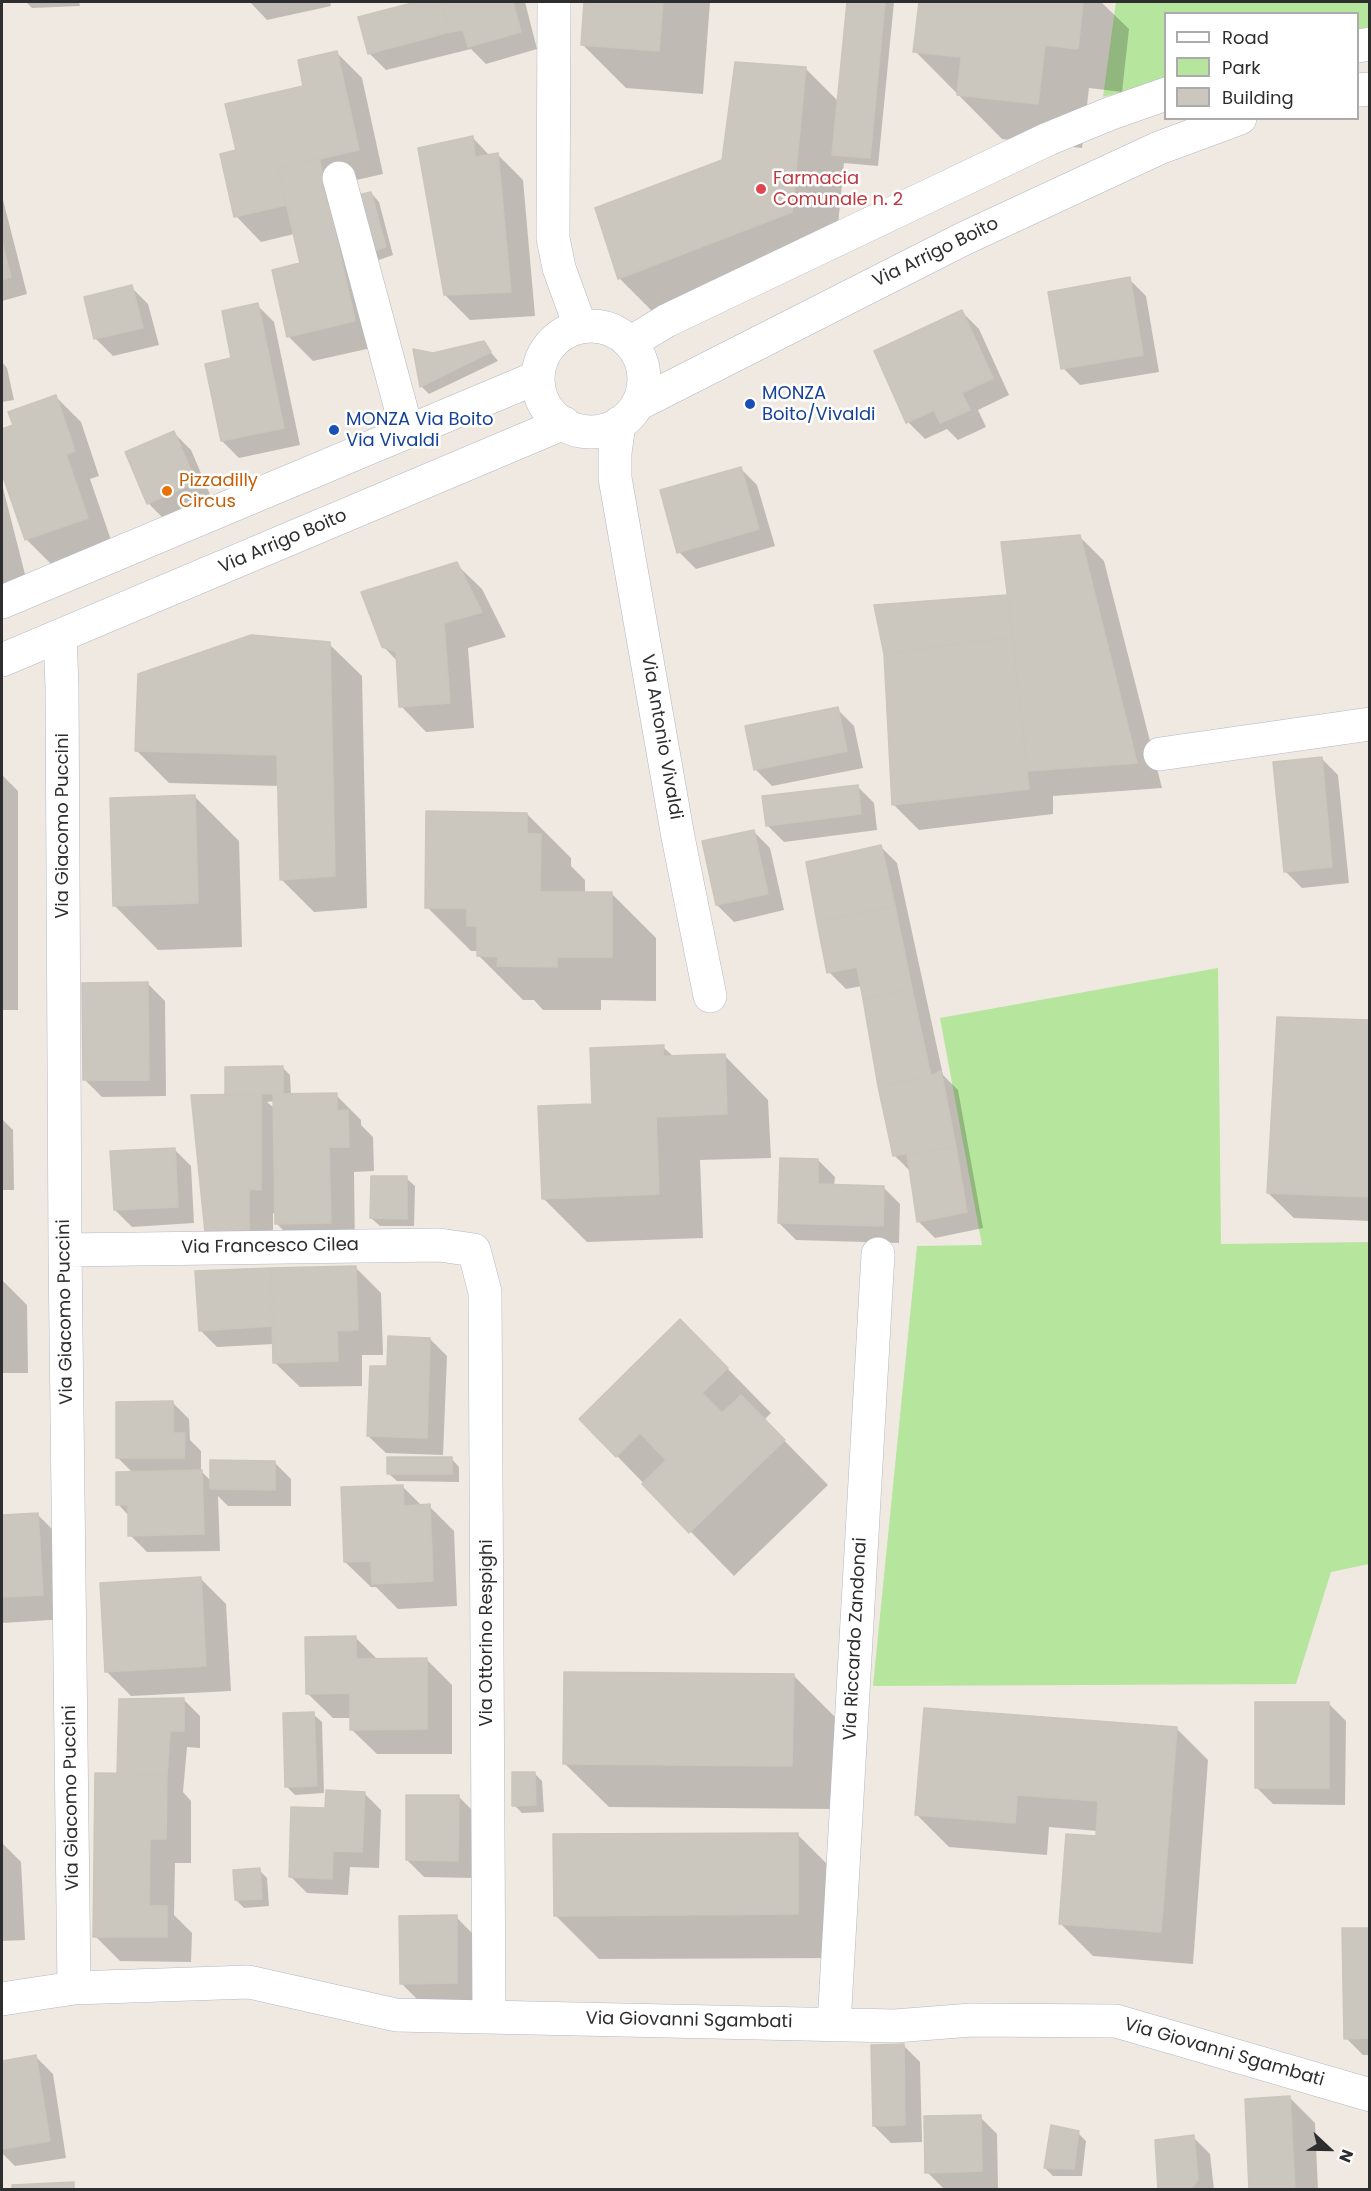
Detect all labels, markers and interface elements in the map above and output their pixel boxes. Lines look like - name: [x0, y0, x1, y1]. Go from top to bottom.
- legend: [1164, 12, 1359, 120]
- text: Road: [1222, 25, 1269, 50]
- text: Park: [1222, 55, 1261, 80]
- text: Building: [1222, 85, 1294, 110]
- place label: Farmacia Comunale n. 2: [773, 168, 903, 210]
- marker: Farmacia Comunale n. 2: [754, 182, 768, 196]
- street label: Via Arrigo Boito: [870, 213, 1002, 293]
- place label: MONZA Boito/Vivaldi: [762, 383, 876, 426]
- marker: MONZA Boito/Vivaldi: [743, 397, 757, 411]
- place label: MONZA Via Boito Via Vivaldi: [346, 409, 494, 452]
- marker: MONZA Via Boito Via Vivaldi: [327, 423, 341, 437]
- place label: Pizzadilly Circus: [179, 470, 258, 512]
- marker: Pizzadilly Circus: [160, 484, 174, 498]
- street label: Via Arrigo Boito: [216, 505, 350, 579]
- street label: Via Antonio Vivaldi: [636, 653, 686, 821]
- street label: Via Giacomo Puccini: [52, 733, 74, 919]
- street label: Via Giacomo Puccini: [54, 1219, 78, 1405]
- street label: Via Francesco Cilea: [181, 1235, 359, 1259]
- street label: Via Riccardo Zandonai: [840, 1537, 872, 1741]
- street label: Via Ottorino Respighi: [476, 1539, 498, 1727]
- street label: Via Giacomo Puccini: [60, 1705, 84, 1891]
- street label: Via Giovanni Sgambati: [585, 2008, 793, 2034]
- street label: Via Giovanni Sgambati: [1122, 2014, 1326, 2092]
- north arrow: [1299, 2119, 1359, 2179]
- text: N: [1333, 2146, 1359, 2166]

